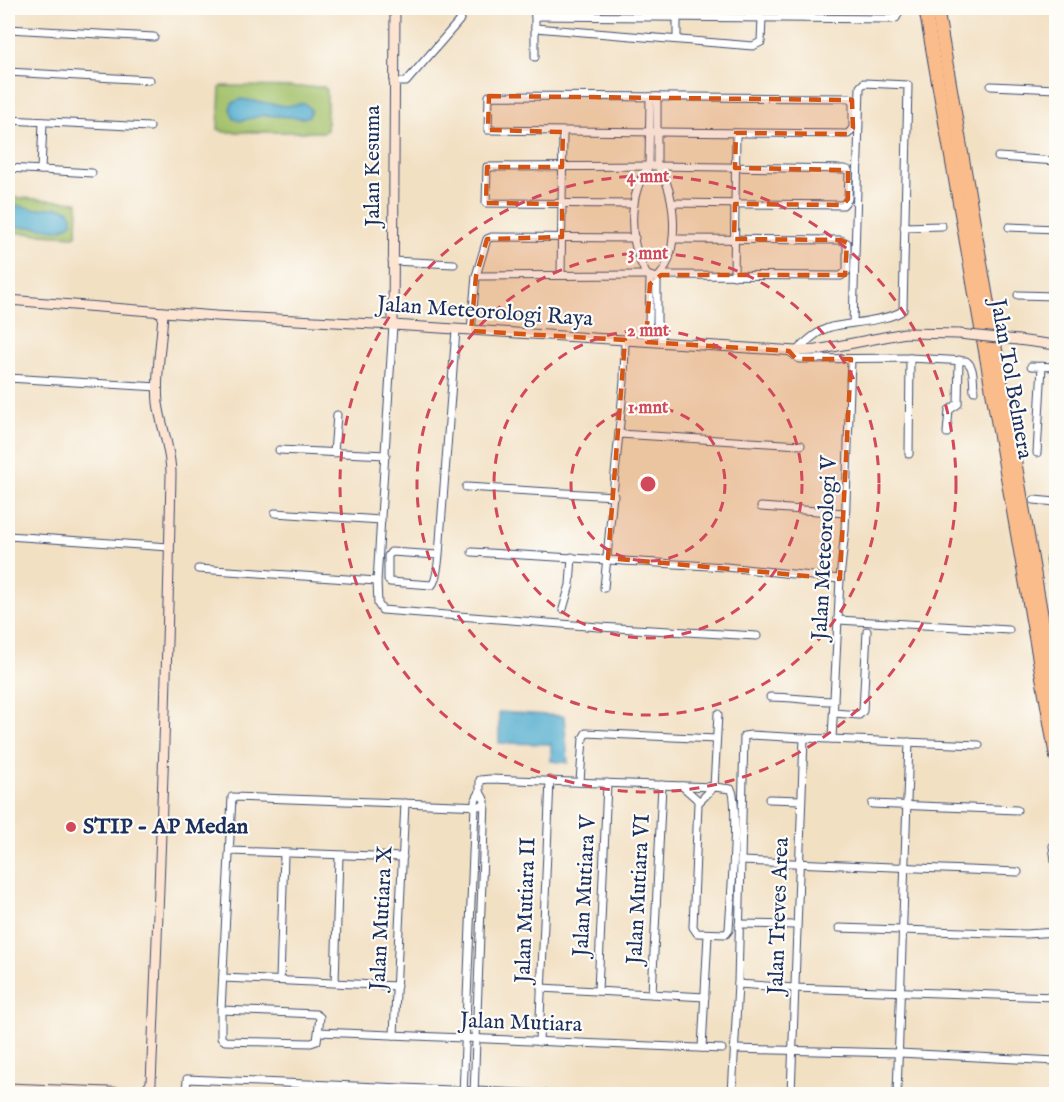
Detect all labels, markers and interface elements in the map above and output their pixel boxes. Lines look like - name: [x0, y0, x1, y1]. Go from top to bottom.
- street label: Jalan Kesuma: [359, 105, 387, 230]
- text: 4 mnt: [627, 166, 670, 189]
- text: 3 mnt: [628, 243, 669, 266]
- street label: Jalan Meteorologi Raya: [373, 290, 594, 334]
- street label: Jalan Tol Belmera: [983, 294, 1039, 462]
- text: 2 mnt: [627, 320, 670, 343]
- text: 1 mnt: [628, 397, 669, 420]
- street label: Jalan Meteorologi V: [806, 454, 844, 644]
- centre of rings: [638, 474, 658, 494]
- place label: STIP - AP Medan: [83, 813, 249, 841]
- street label: Jalan Mutiara VI: [621, 813, 657, 968]
- street label: Jalan Mutiara V: [567, 814, 603, 960]
- marker: STIP - AP Medan: [64, 820, 78, 834]
- street label: Jalan Treves Area: [762, 836, 796, 998]
- street label: Jalan Mutiara II: [509, 837, 543, 986]
- street label: Jalan Mutiara X: [364, 845, 400, 994]
- street label: Jalan Mutiara: [456, 1007, 583, 1039]

